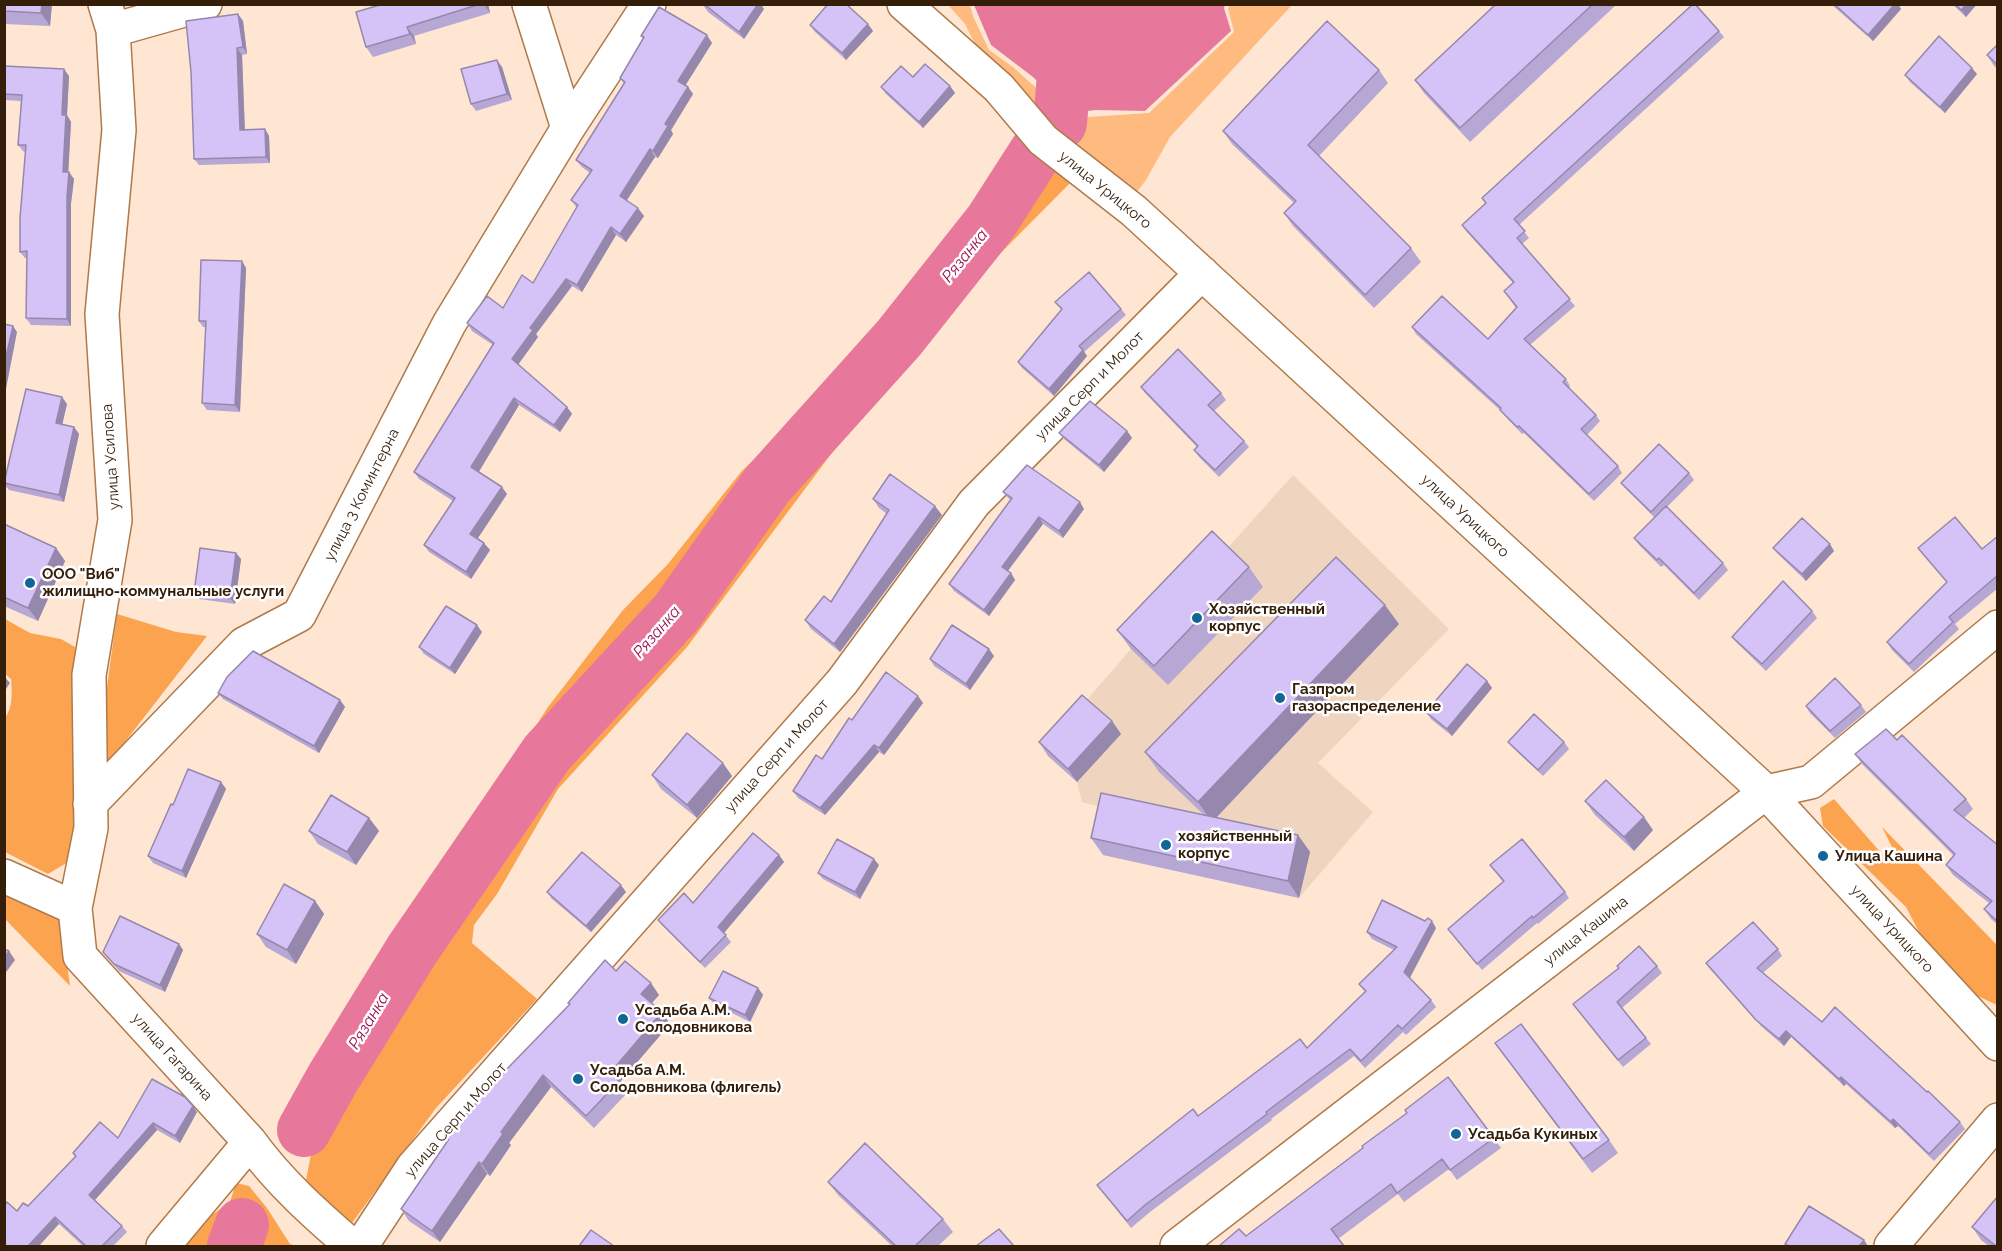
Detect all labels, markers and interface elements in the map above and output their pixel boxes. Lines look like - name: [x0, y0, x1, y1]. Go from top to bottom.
- street label: улица Урицкого: [1055, 147, 1155, 233]
- water label: Рязанка: [938, 226, 992, 286]
- street label: улица Серп и Молот: [1032, 328, 1148, 444]
- street label: улица Усилова: [98, 403, 124, 511]
- street label: улица 3 Коминтерна: [321, 426, 403, 564]
- street label: улица Урицкого: [1417, 471, 1513, 561]
- place label: ООО "Виб" жилищно-коммунальные услуги: [42, 565, 284, 600]
- marker: ООО "Виб" жилищно-коммунальные услуги: [23, 576, 37, 590]
- place label: Хозяйственный корпус: [1209, 600, 1325, 635]
- water label: Рязанка: [629, 602, 685, 662]
- marker: Хозяйственный корпус: [1190, 611, 1204, 625]
- place label: Газпром газораспределение: [1292, 680, 1441, 715]
- marker: Газпром газораспределение: [1273, 691, 1287, 705]
- street label: улица Серп и Молот: [721, 696, 833, 816]
- place label: хозяйственный корпус: [1178, 827, 1292, 862]
- marker: хозяйственный корпус: [1159, 838, 1173, 852]
- place label: Улица Кашина: [1835, 847, 1943, 865]
- marker: Улица Кашина: [1816, 849, 1830, 863]
- street label: улица Урицкого: [1847, 881, 1937, 977]
- street label: улица Кашина: [1540, 893, 1632, 969]
- water label: Рязанка: [345, 989, 393, 1053]
- place label: Усадьба А.М. Солодовникова: [635, 1001, 752, 1036]
- street label: улица Гагарина: [128, 1010, 216, 1104]
- marker: Усадьба А.М. Солодовникова: [616, 1012, 630, 1026]
- street label: улица Серп и Молот: [401, 1059, 511, 1181]
- place label: Усадьба А.М. Солодовникова (флигель): [590, 1061, 781, 1096]
- marker: Усадьба А.М. Солодовникова (флигель): [571, 1072, 585, 1086]
- place label: Усадьба Кукиных: [1468, 1125, 1598, 1143]
- marker: Усадьба Кукиных: [1449, 1127, 1463, 1141]

